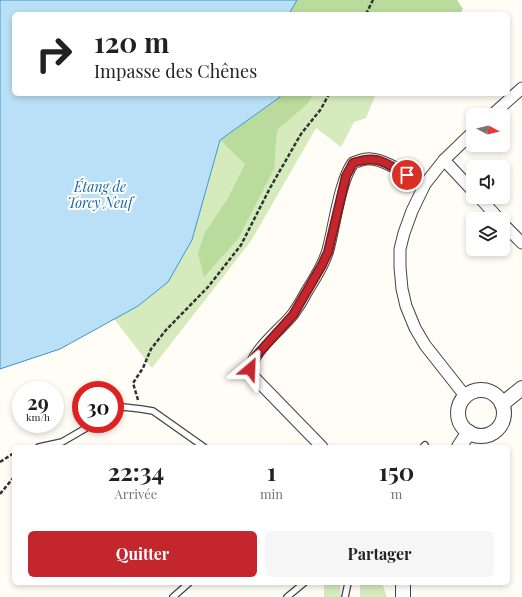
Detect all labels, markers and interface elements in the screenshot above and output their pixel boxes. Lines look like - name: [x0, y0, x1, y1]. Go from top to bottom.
- text: 120 m: [94, 23, 169, 60]
- icon: right: [28, 28, 80, 80]
- text: Impasse des Chênes: [94, 59, 257, 83]
- north arrow: [466, 108, 510, 152]
- map controls: [466, 108, 510, 256]
- pin: [390, 158, 424, 192]
- button: sound: [466, 160, 510, 204]
- icon: arrive: [396, 164, 418, 186]
- water label: Étang de Torcy Neuf: [68, 177, 135, 212]
- button: layers: [466, 212, 510, 256]
- position arrow: [229, 348, 271, 390]
- speed limit sign: 30: [72, 381, 124, 433]
- text: 29: [27, 388, 49, 415]
- text: km/h: [26, 410, 50, 424]
- text: 22:34: [108, 455, 164, 487]
- text: 1: [267, 455, 276, 487]
- text: 150: [379, 455, 414, 487]
- text: Arrivée: [114, 485, 157, 502]
- text: min: [260, 485, 283, 502]
- text: m: [391, 485, 402, 502]
- button: Quitter: [28, 531, 257, 577]
- button: Partager: [265, 531, 494, 577]

